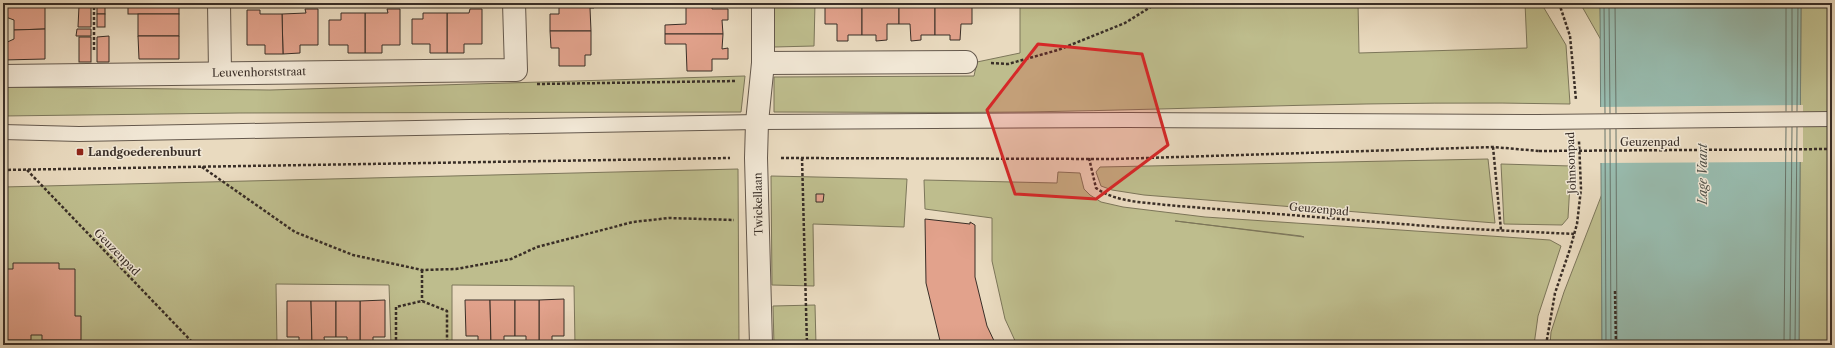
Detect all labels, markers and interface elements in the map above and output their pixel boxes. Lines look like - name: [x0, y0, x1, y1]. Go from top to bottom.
- street label: Leuvenhorststraat: [212, 64, 306, 80]
- street label: Johnsonpad: [1563, 131, 1579, 196]
- street label: Geuzenpad: [1620, 135, 1680, 149]
- water label: Lage Vaart: [1695, 143, 1710, 206]
- place label: Landgoederenbuurt: [88, 145, 202, 159]
- marker: Landgoederenbuurt: [75, 147, 85, 157]
- street label: Twickellaan: [750, 172, 766, 236]
- street label: Geuzenpad: [1289, 199, 1350, 219]
- street label: Geuzenpad: [91, 226, 143, 279]

